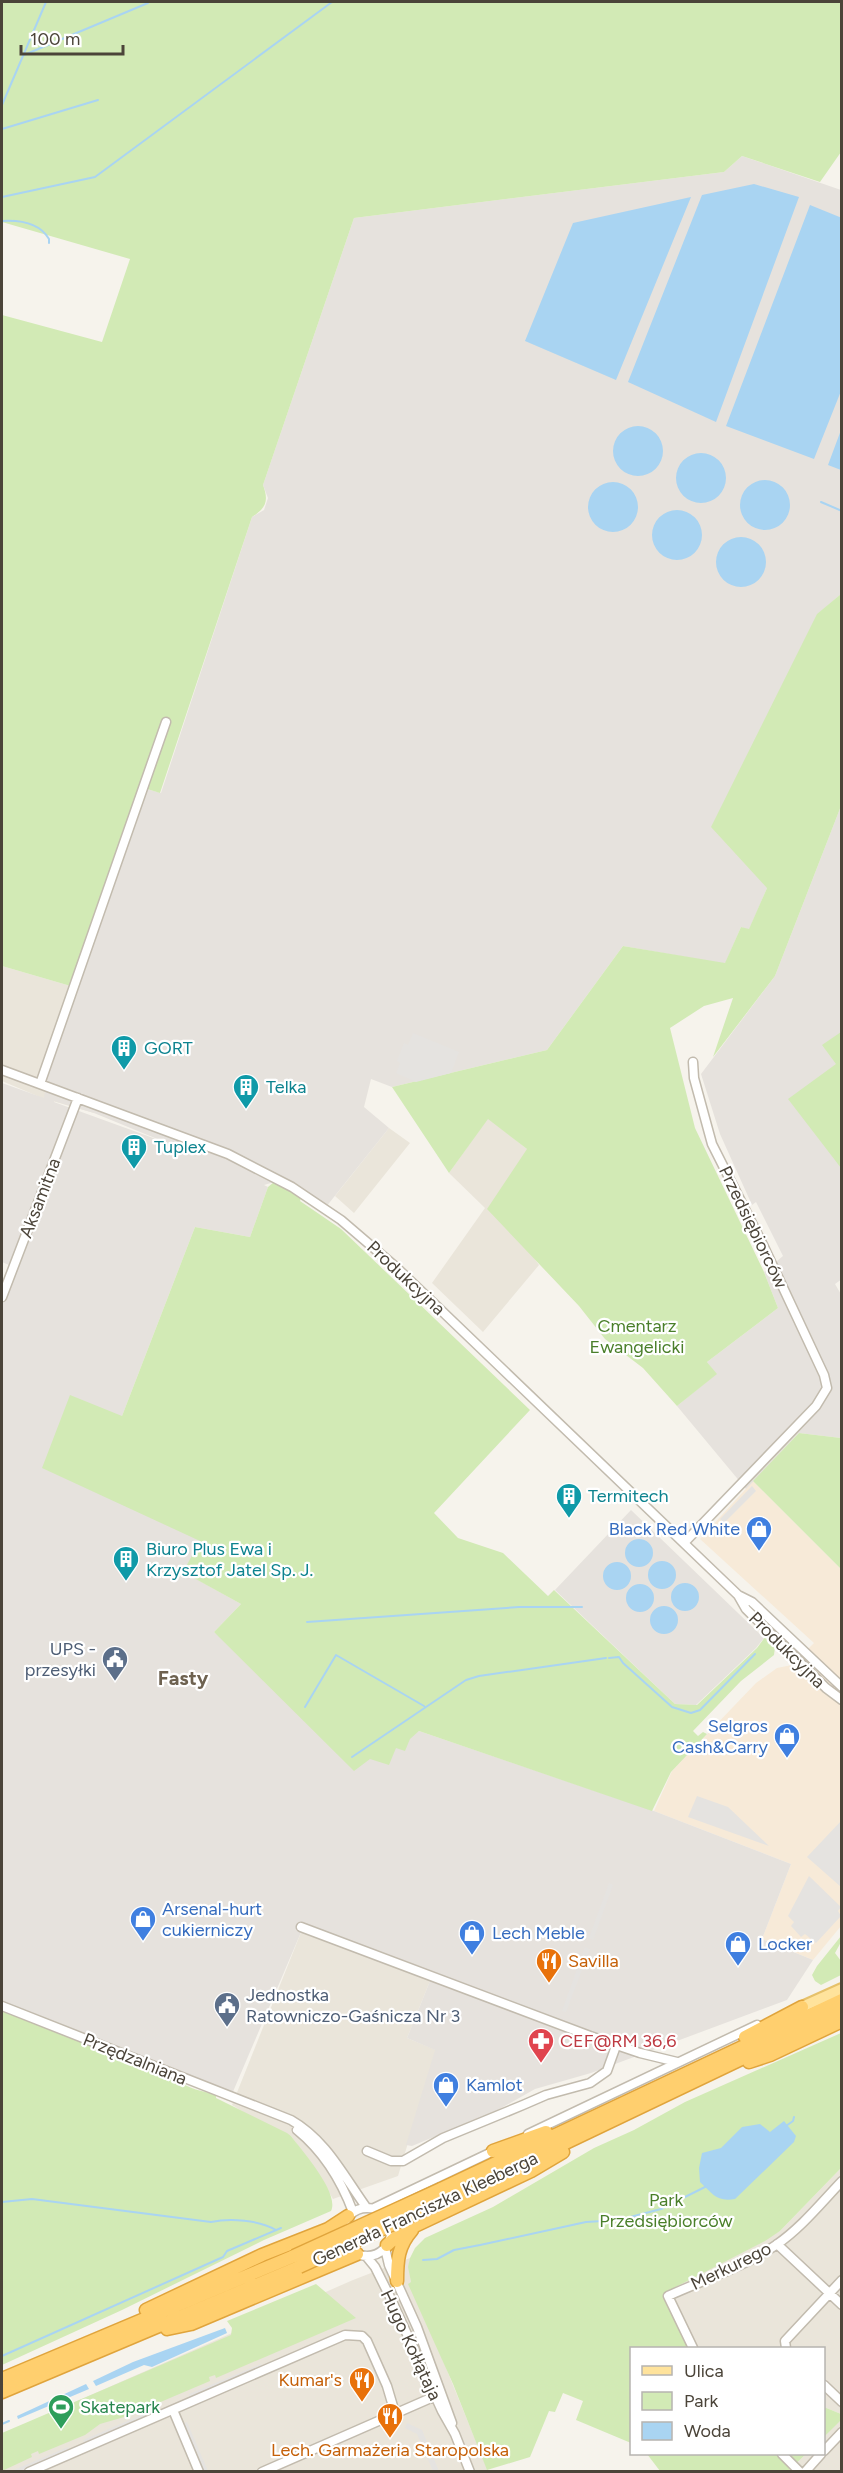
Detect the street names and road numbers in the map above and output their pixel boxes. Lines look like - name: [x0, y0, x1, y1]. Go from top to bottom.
- street label: Aksamitna: [15, 1155, 65, 1241]
- street label: Przedsiębiorców: [714, 1162, 792, 1292]
- street label: Produkcyjna: [362, 1236, 450, 1320]
- street label: Produkcyjna: [744, 1607, 830, 1693]
- street label: Przędzalniana: [80, 2028, 190, 2090]
- street label: Generała Franciszka Kleeberga: [309, 2147, 541, 2271]
- street label: Merkurego: [687, 2237, 775, 2295]
- street label: Hugo Kołłątaja: [376, 2286, 446, 2404]

